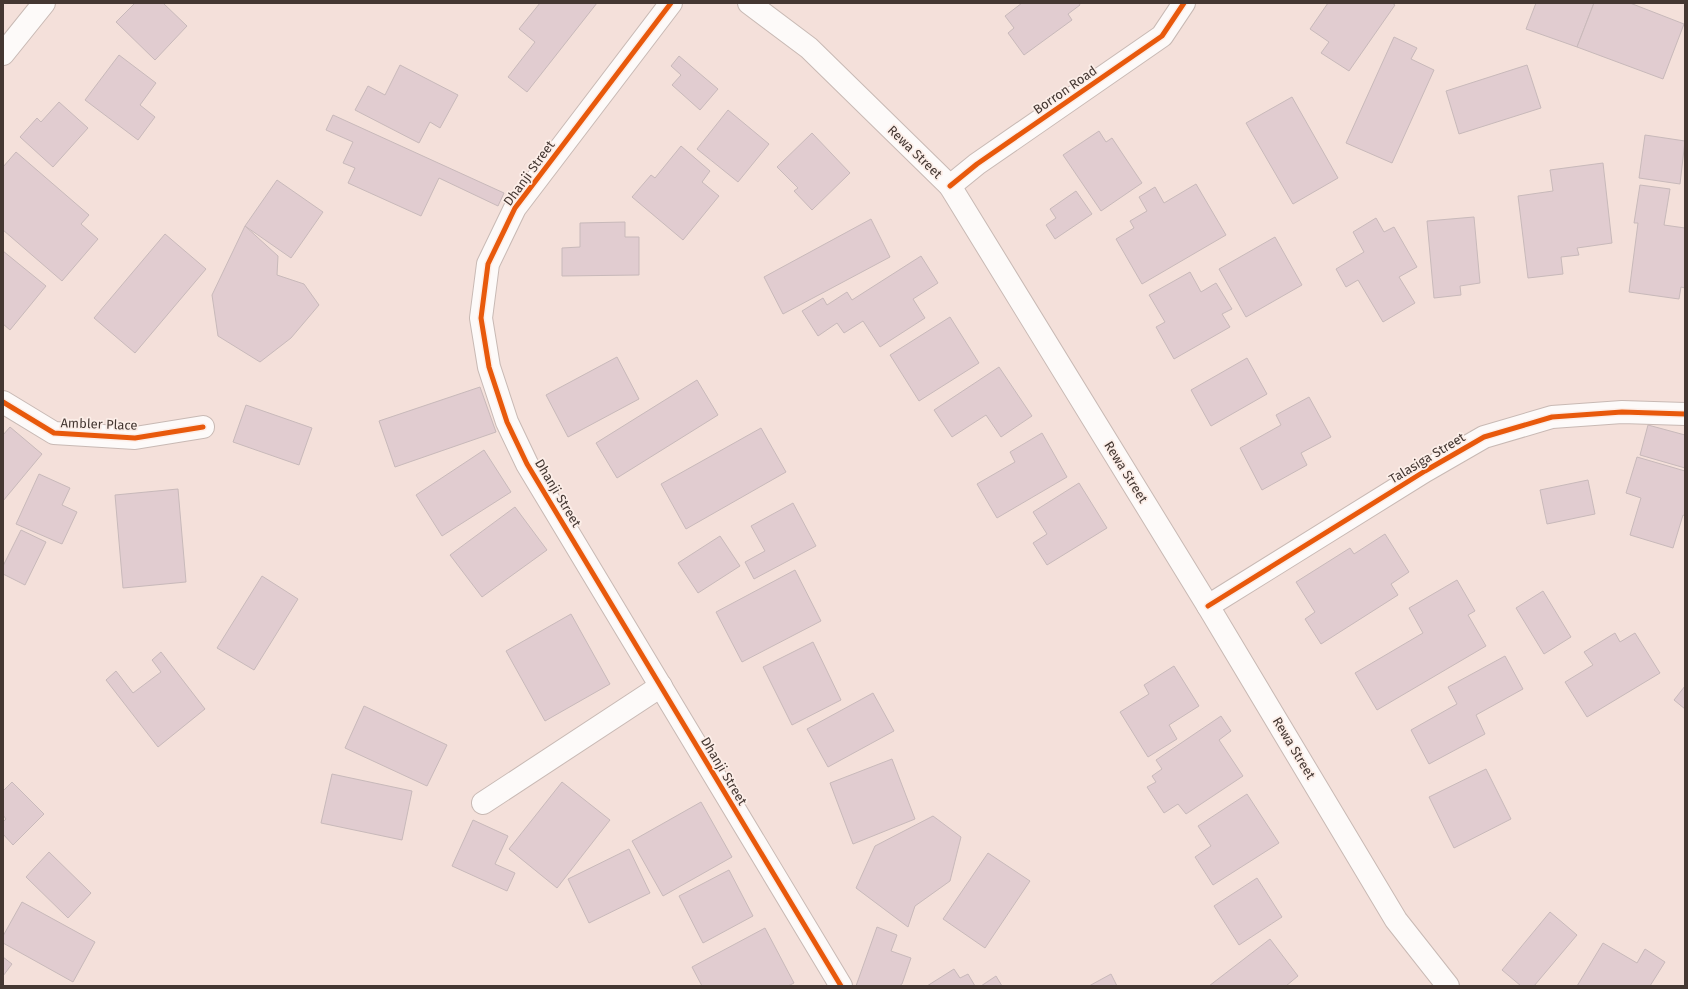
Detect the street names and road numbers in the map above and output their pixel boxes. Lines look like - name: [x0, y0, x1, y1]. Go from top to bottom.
- street label: Borron Road: [1030, 63, 1100, 117]
- street label: Rewa Street: [885, 122, 945, 182]
- street label: Dhanji Street: [500, 137, 558, 208]
- street label: Ambler Place: [60, 415, 138, 433]
- street label: Talasiga Street: [1386, 429, 1468, 487]
- street label: Rewa Street: [1101, 438, 1151, 506]
- street label: Dhanji Street: [532, 456, 584, 530]
- street label: Rewa Street: [1270, 714, 1319, 782]
- street label: Dhanji Street: [698, 734, 750, 808]

